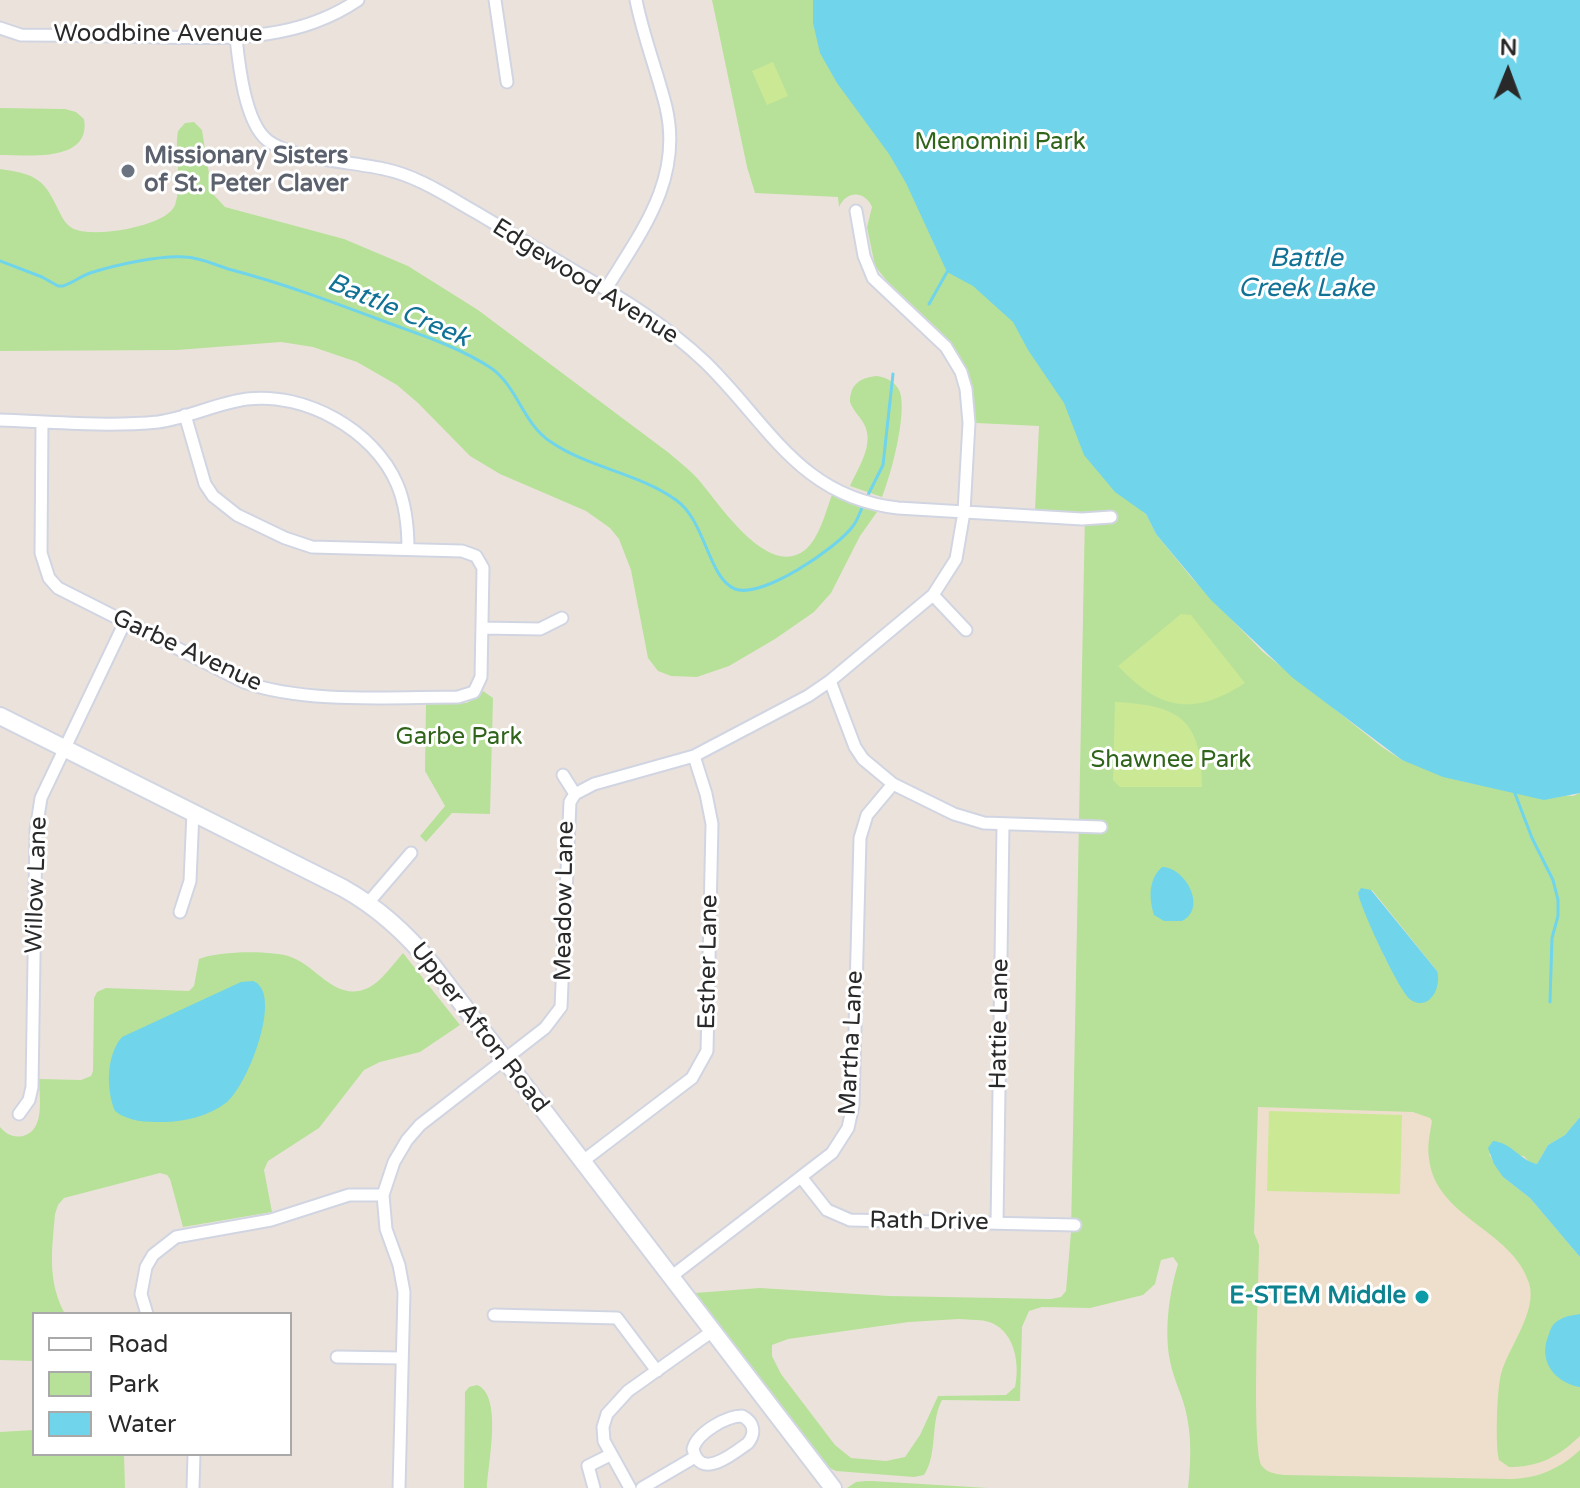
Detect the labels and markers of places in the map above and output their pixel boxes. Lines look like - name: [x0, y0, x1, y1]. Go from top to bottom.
- place label: Missionary Sisters of St. Peter Claver: [144, 143, 348, 199]
- marker: Missionary Sisters of St. Peter Claver: [119, 162, 137, 180]
- place label: E-STEM Middle: [1229, 1283, 1406, 1311]
- marker: E-STEM Middle: [1413, 1288, 1431, 1306]

